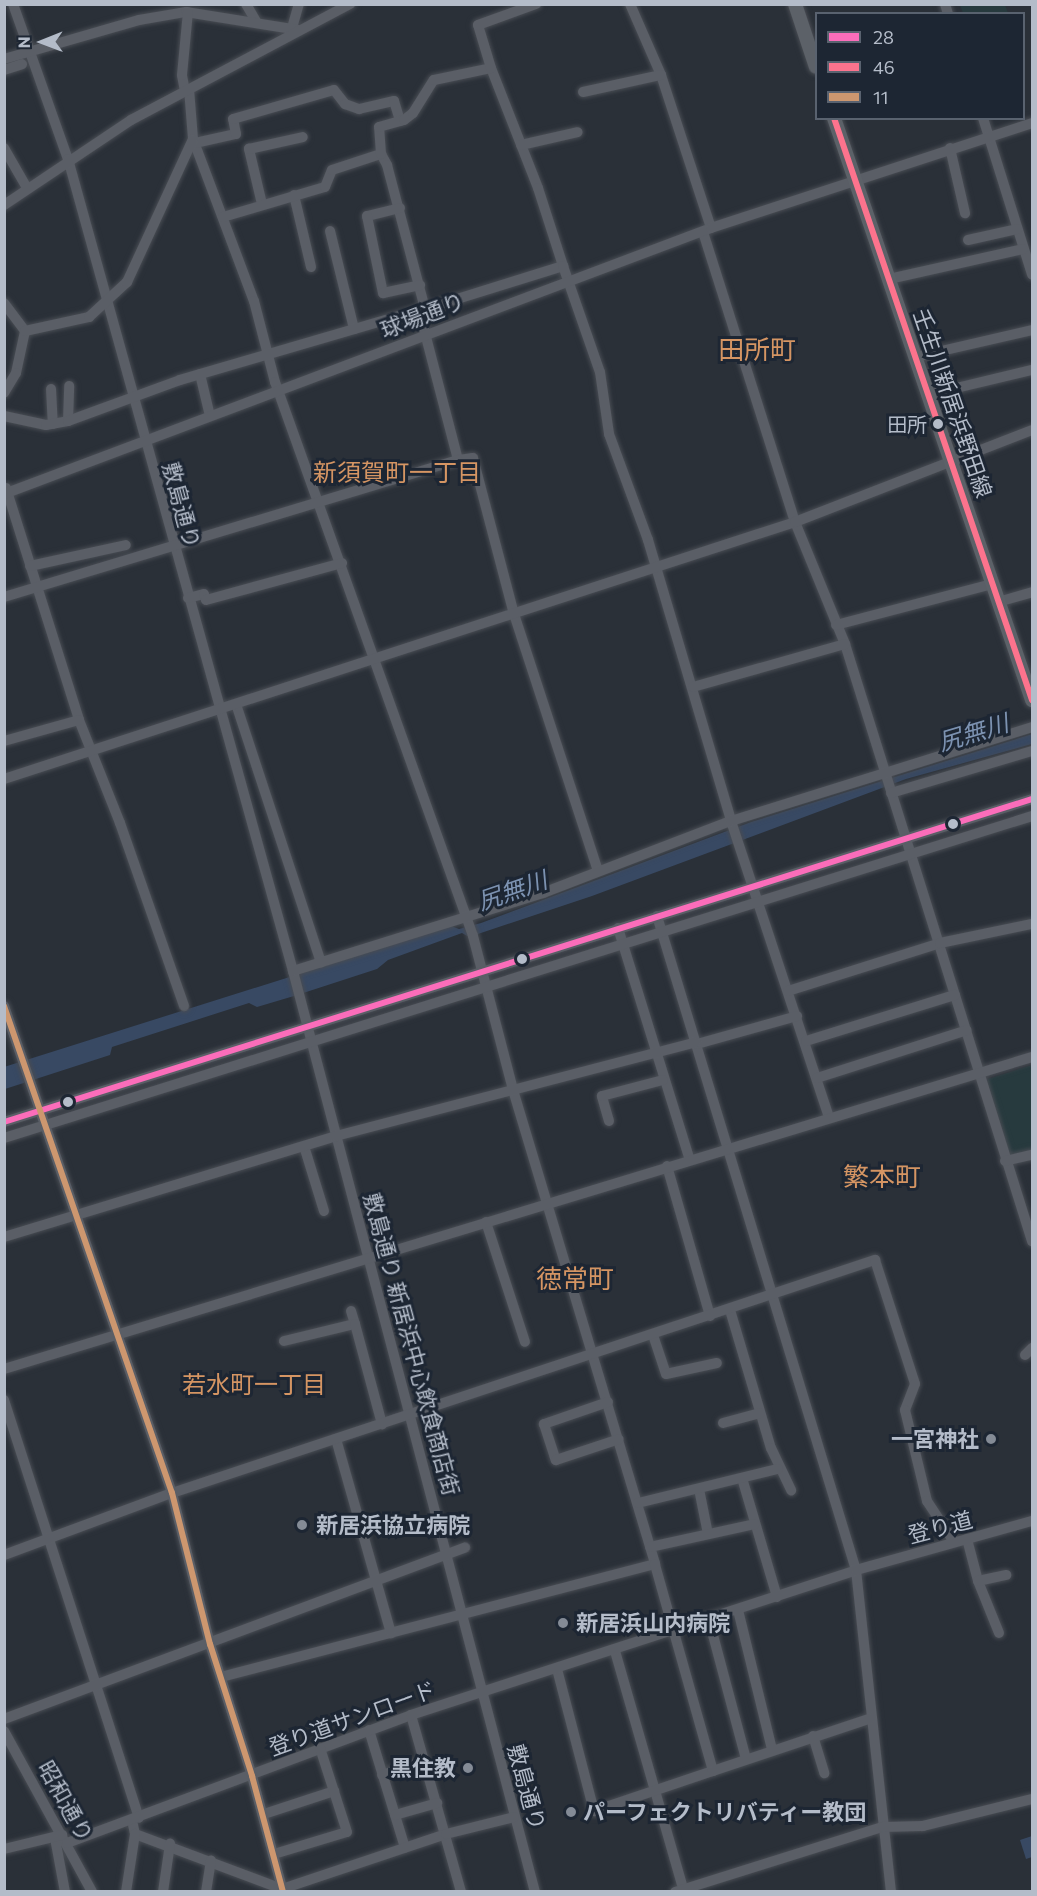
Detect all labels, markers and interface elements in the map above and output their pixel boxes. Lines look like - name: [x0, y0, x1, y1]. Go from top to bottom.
- north arrow: [12, 12, 72, 72]
- legend: [815, 12, 1025, 120]
- text: 28: [873, 26, 894, 48]
- text: N: [14, 36, 33, 48]
- text: 46: [873, 56, 895, 78]
- text: 11: [873, 86, 888, 108]
- street label: 球場通り: [376, 287, 468, 343]
- street label: 壬生川新居浜野田線: [908, 305, 998, 501]
- district label: 田所町: [718, 333, 796, 365]
- place label: 田所: [887, 412, 927, 436]
- marker: 田所: [932, 418, 944, 430]
- district label: 新須賀町一丁目: [313, 458, 481, 486]
- street label: 敷島通り: [158, 459, 206, 551]
- water label: 尻無川: [934, 708, 1012, 756]
- unlabelled marker: [947, 818, 959, 830]
- water label: 尻無川: [473, 865, 551, 915]
- unlabelled marker: [516, 953, 528, 965]
- unlabelled marker: [62, 1096, 74, 1108]
- district label: 繁本町: [843, 1160, 921, 1192]
- street label: 敷島通り 新居浜中心飲食商店街: [359, 1190, 465, 1498]
- district label: 徳常町: [536, 1262, 614, 1294]
- district label: 若水町一丁目: [182, 1370, 326, 1398]
- place label: 一宮神社: [891, 1426, 979, 1452]
- marker: 一宮神社: [984, 1432, 998, 1446]
- street label: 登り道: [905, 1506, 975, 1548]
- place label: 新居浜協立病院: [316, 1512, 470, 1538]
- marker: 新居浜協立病院: [293, 1516, 311, 1534]
- place label: 新居浜山内病院: [576, 1610, 730, 1636]
- marker: 新居浜山内病院: [554, 1614, 572, 1632]
- street label: 登り道サンロード: [265, 1675, 439, 1761]
- street label: 敷島通り: [503, 1741, 551, 1833]
- place label: 黒住教: [390, 1755, 456, 1781]
- street label: 昭和通り: [33, 1756, 99, 1846]
- marker: 黒住教: [461, 1761, 475, 1775]
- place label: パーフェクトリバティー教団: [583, 1799, 869, 1825]
- marker: パーフェクトリバティー教団: [564, 1805, 578, 1819]

